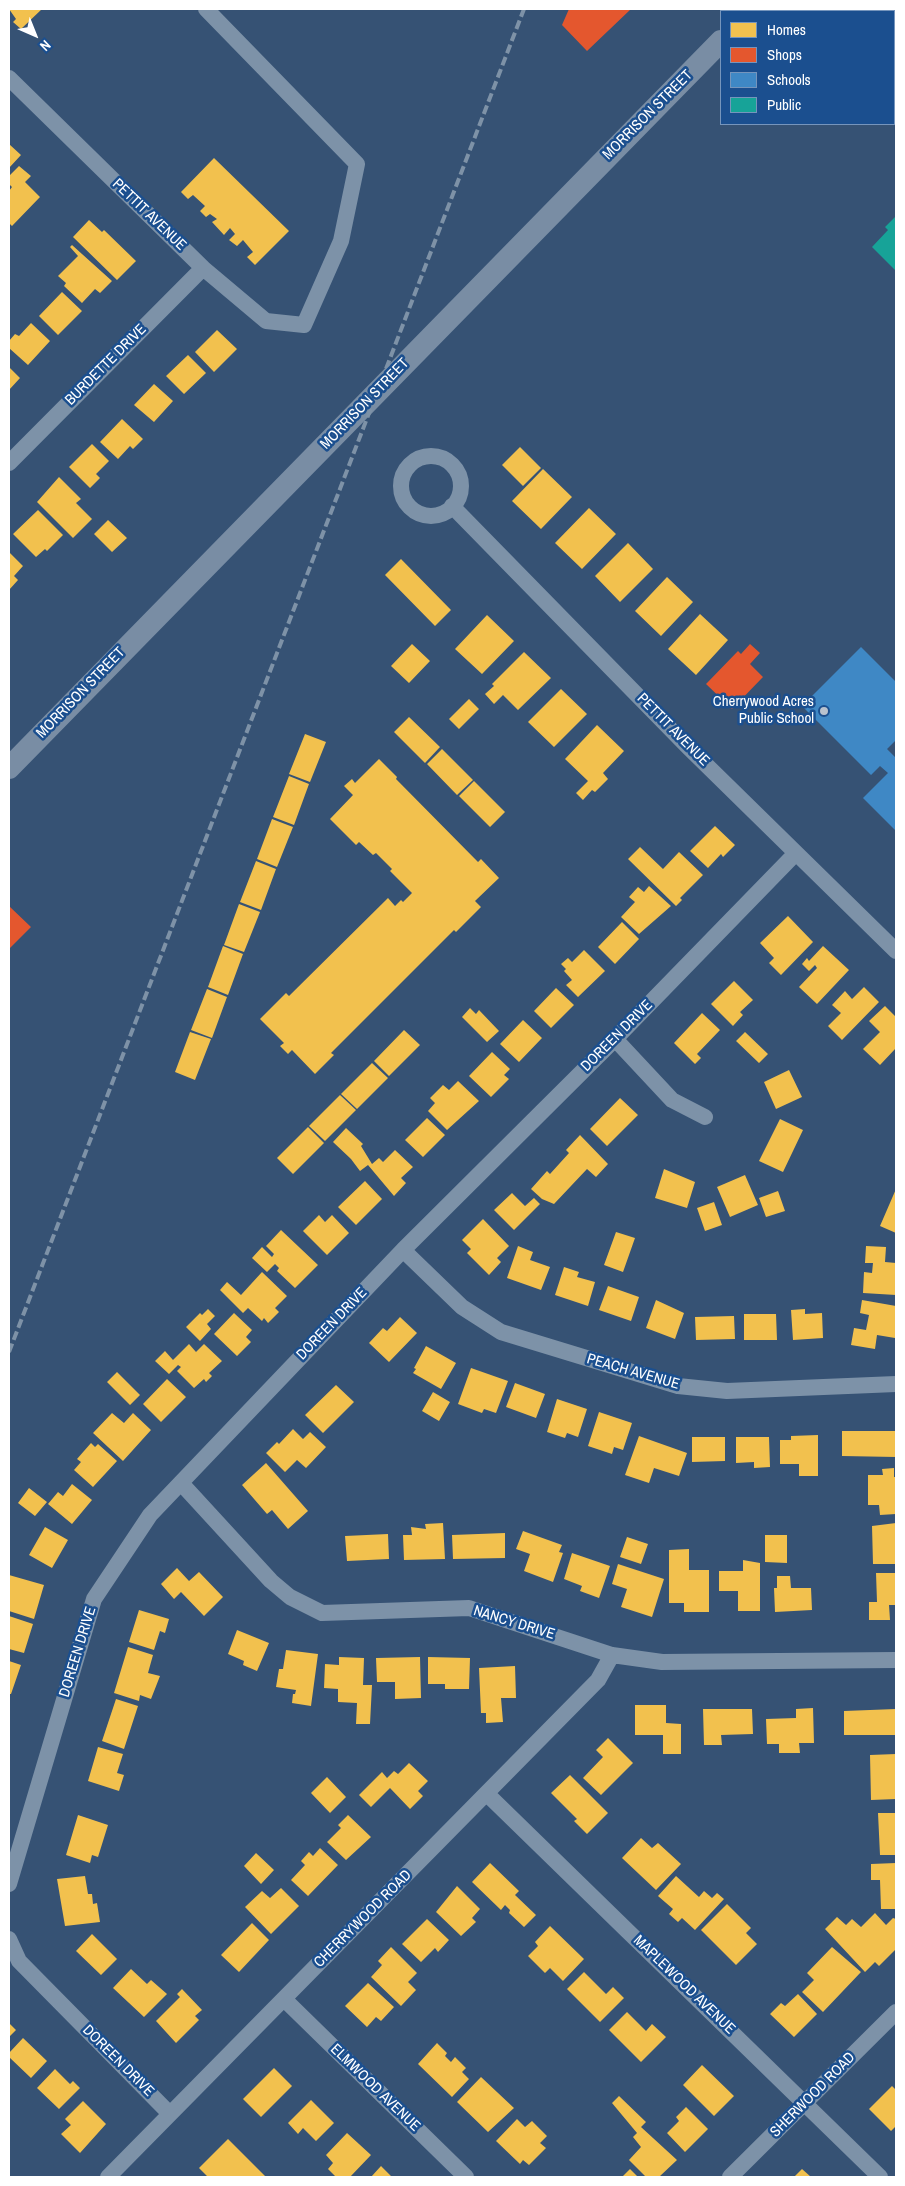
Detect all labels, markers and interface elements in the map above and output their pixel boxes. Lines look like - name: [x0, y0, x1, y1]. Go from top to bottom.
- north arrow: [10, 10, 60, 60]
- legend: [720, 10, 895, 125]
- text: Homes: [767, 19, 806, 40]
- text: N: [36, 36, 55, 55]
- text: Shops: [767, 44, 802, 65]
- street label: MORRISON STREET: [599, 66, 697, 164]
- text: Schools: [767, 69, 811, 90]
- text: Public: [767, 94, 801, 115]
- street label: PETTIT AVENUE: [108, 175, 190, 255]
- street label: BURDETTE DRIVE: [62, 321, 150, 409]
- street label: MORRISON STREET: [317, 355, 413, 453]
- street label: MORRISON STREET: [33, 644, 129, 742]
- street label: PETTIT AVENUE: [633, 690, 713, 770]
- place label: Cherrywood Acres Public School: [713, 693, 814, 728]
- marker: Cherrywood Acres Public School: [818, 705, 830, 717]
- street label: DOREEN DRIVE: [578, 997, 656, 1075]
- street label: DOREEN DRIVE: [293, 1284, 371, 1364]
- street label: PEACH AVENUE: [585, 1350, 681, 1394]
- street label: NANCY DRIVE: [471, 1602, 557, 1644]
- street label: DOREEN DRIVE: [56, 1605, 100, 1699]
- street label: CHERRYWOOD ROAD: [311, 1867, 415, 1971]
- street label: MAPLEWOOD AVENUE: [629, 1932, 739, 2038]
- street label: DOREEN DRIVE: [79, 2022, 157, 2100]
- street label: ELMWOOD AVENUE: [326, 2041, 424, 2135]
- street label: SHERWOOD ROAD: [767, 2049, 859, 2141]

